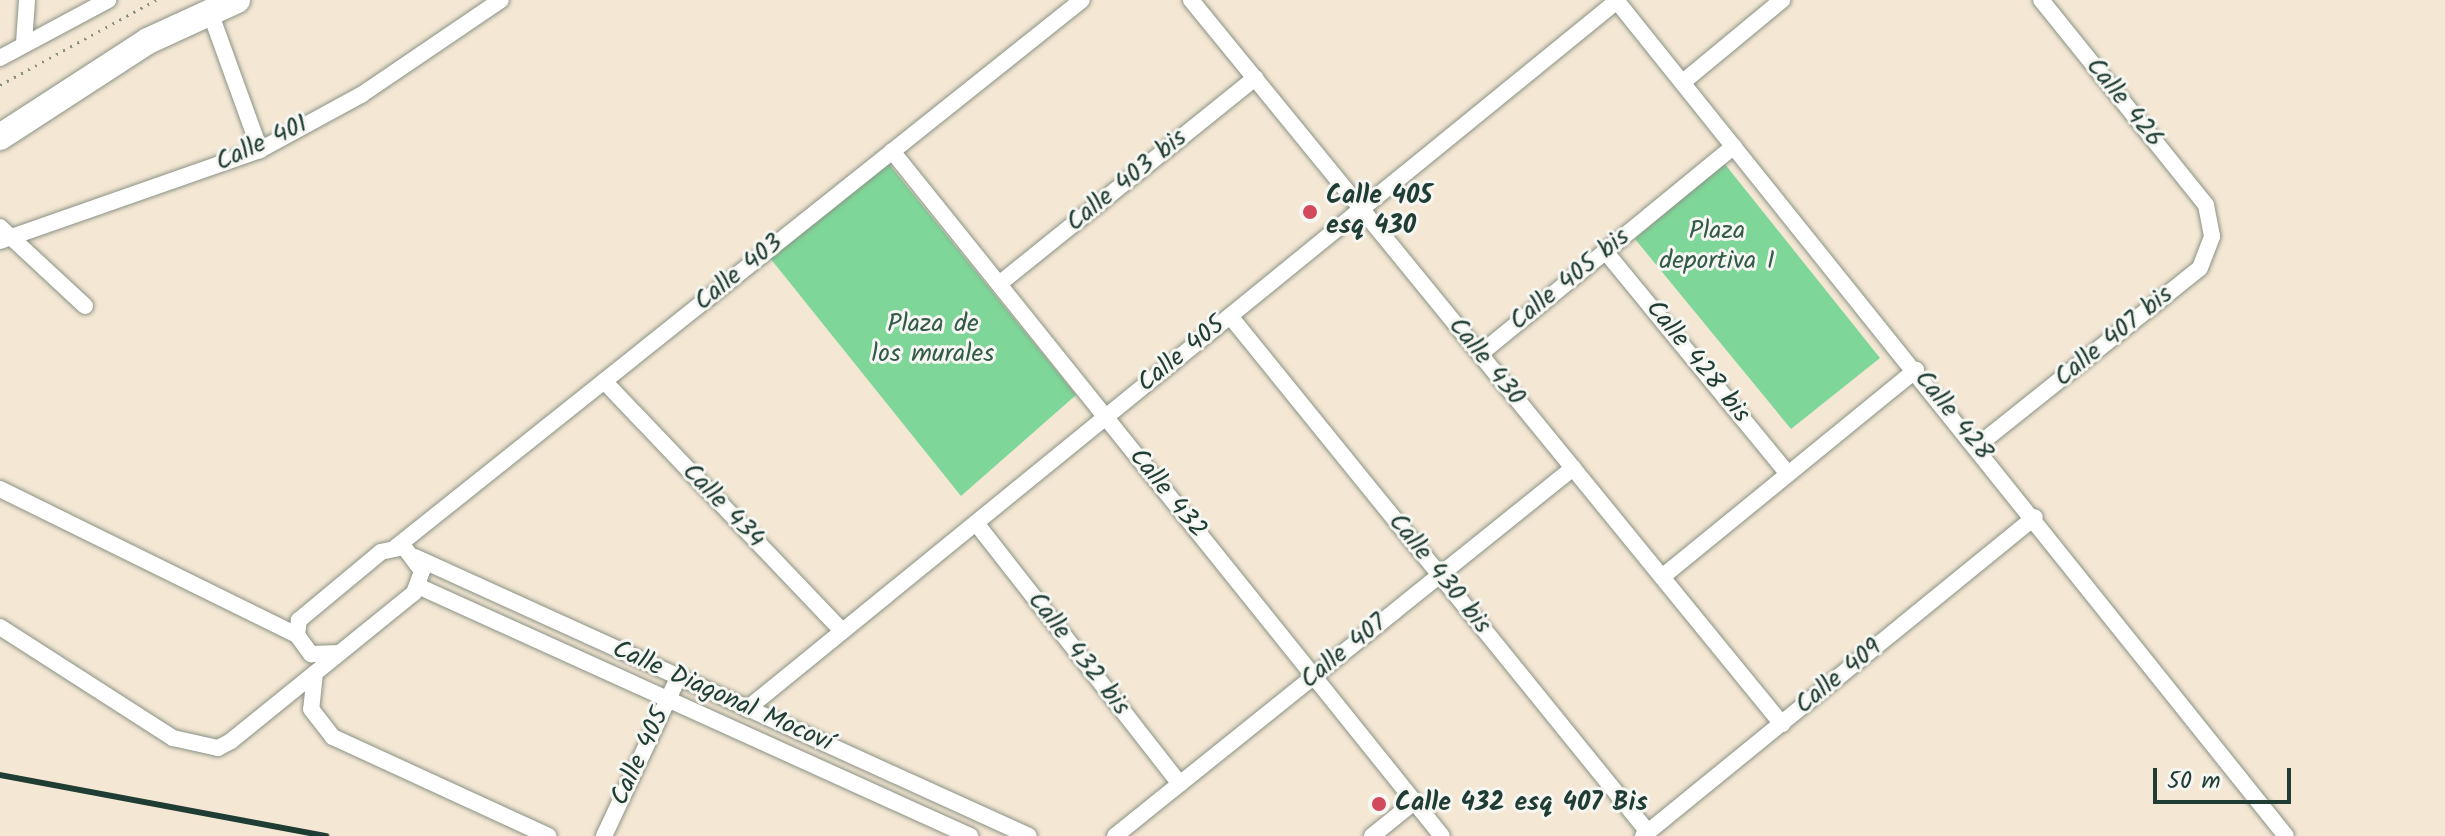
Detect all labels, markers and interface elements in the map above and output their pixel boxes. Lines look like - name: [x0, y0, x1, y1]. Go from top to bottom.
- street label: Calle 426: [2078, 52, 2170, 154]
- street label: Calle 401: [211, 109, 313, 179]
- street label: Calle 403 bis: [1060, 123, 1194, 239]
- place label: Calle 405 esq 430: [1326, 181, 1432, 242]
- marker: Calle 405 esq 430: [1301, 203, 1319, 221]
- park label: Plaza deportiva I: [1659, 216, 1775, 278]
- street label: Calle 405 bis: [1504, 222, 1636, 338]
- street label: Calle 403: [688, 228, 790, 318]
- street label: Calle 407 bis: [2049, 280, 2179, 394]
- street label: Calle 428 bis: [1638, 294, 1756, 430]
- park label: Plaza de los murales: [872, 309, 994, 370]
- street label: Calle 405: [1132, 310, 1232, 400]
- street label: Calle 430: [1441, 311, 1531, 413]
- street label: Calle 428: [1907, 364, 1999, 468]
- street label: Calle 432: [1121, 443, 1213, 545]
- street label: Calle 434: [675, 457, 771, 555]
- street label: Calle 430 bis: [1381, 507, 1497, 641]
- street label: Calle 432 bis: [1020, 586, 1136, 722]
- street label: Calle 407: [1295, 608, 1393, 696]
- street label: Calle 409: [1789, 633, 1889, 721]
- street label: Calle Diagonal Mocoví: [607, 634, 837, 760]
- street label: Calle 405: [605, 703, 677, 811]
- scale bar: [2157, 752, 2295, 802]
- text: 50 m: [2167, 762, 2221, 801]
- place label: Calle 432 esq 407 Bis: [1395, 788, 1648, 820]
- marker: Calle 432 esq 407 Bis: [1370, 795, 1388, 813]

